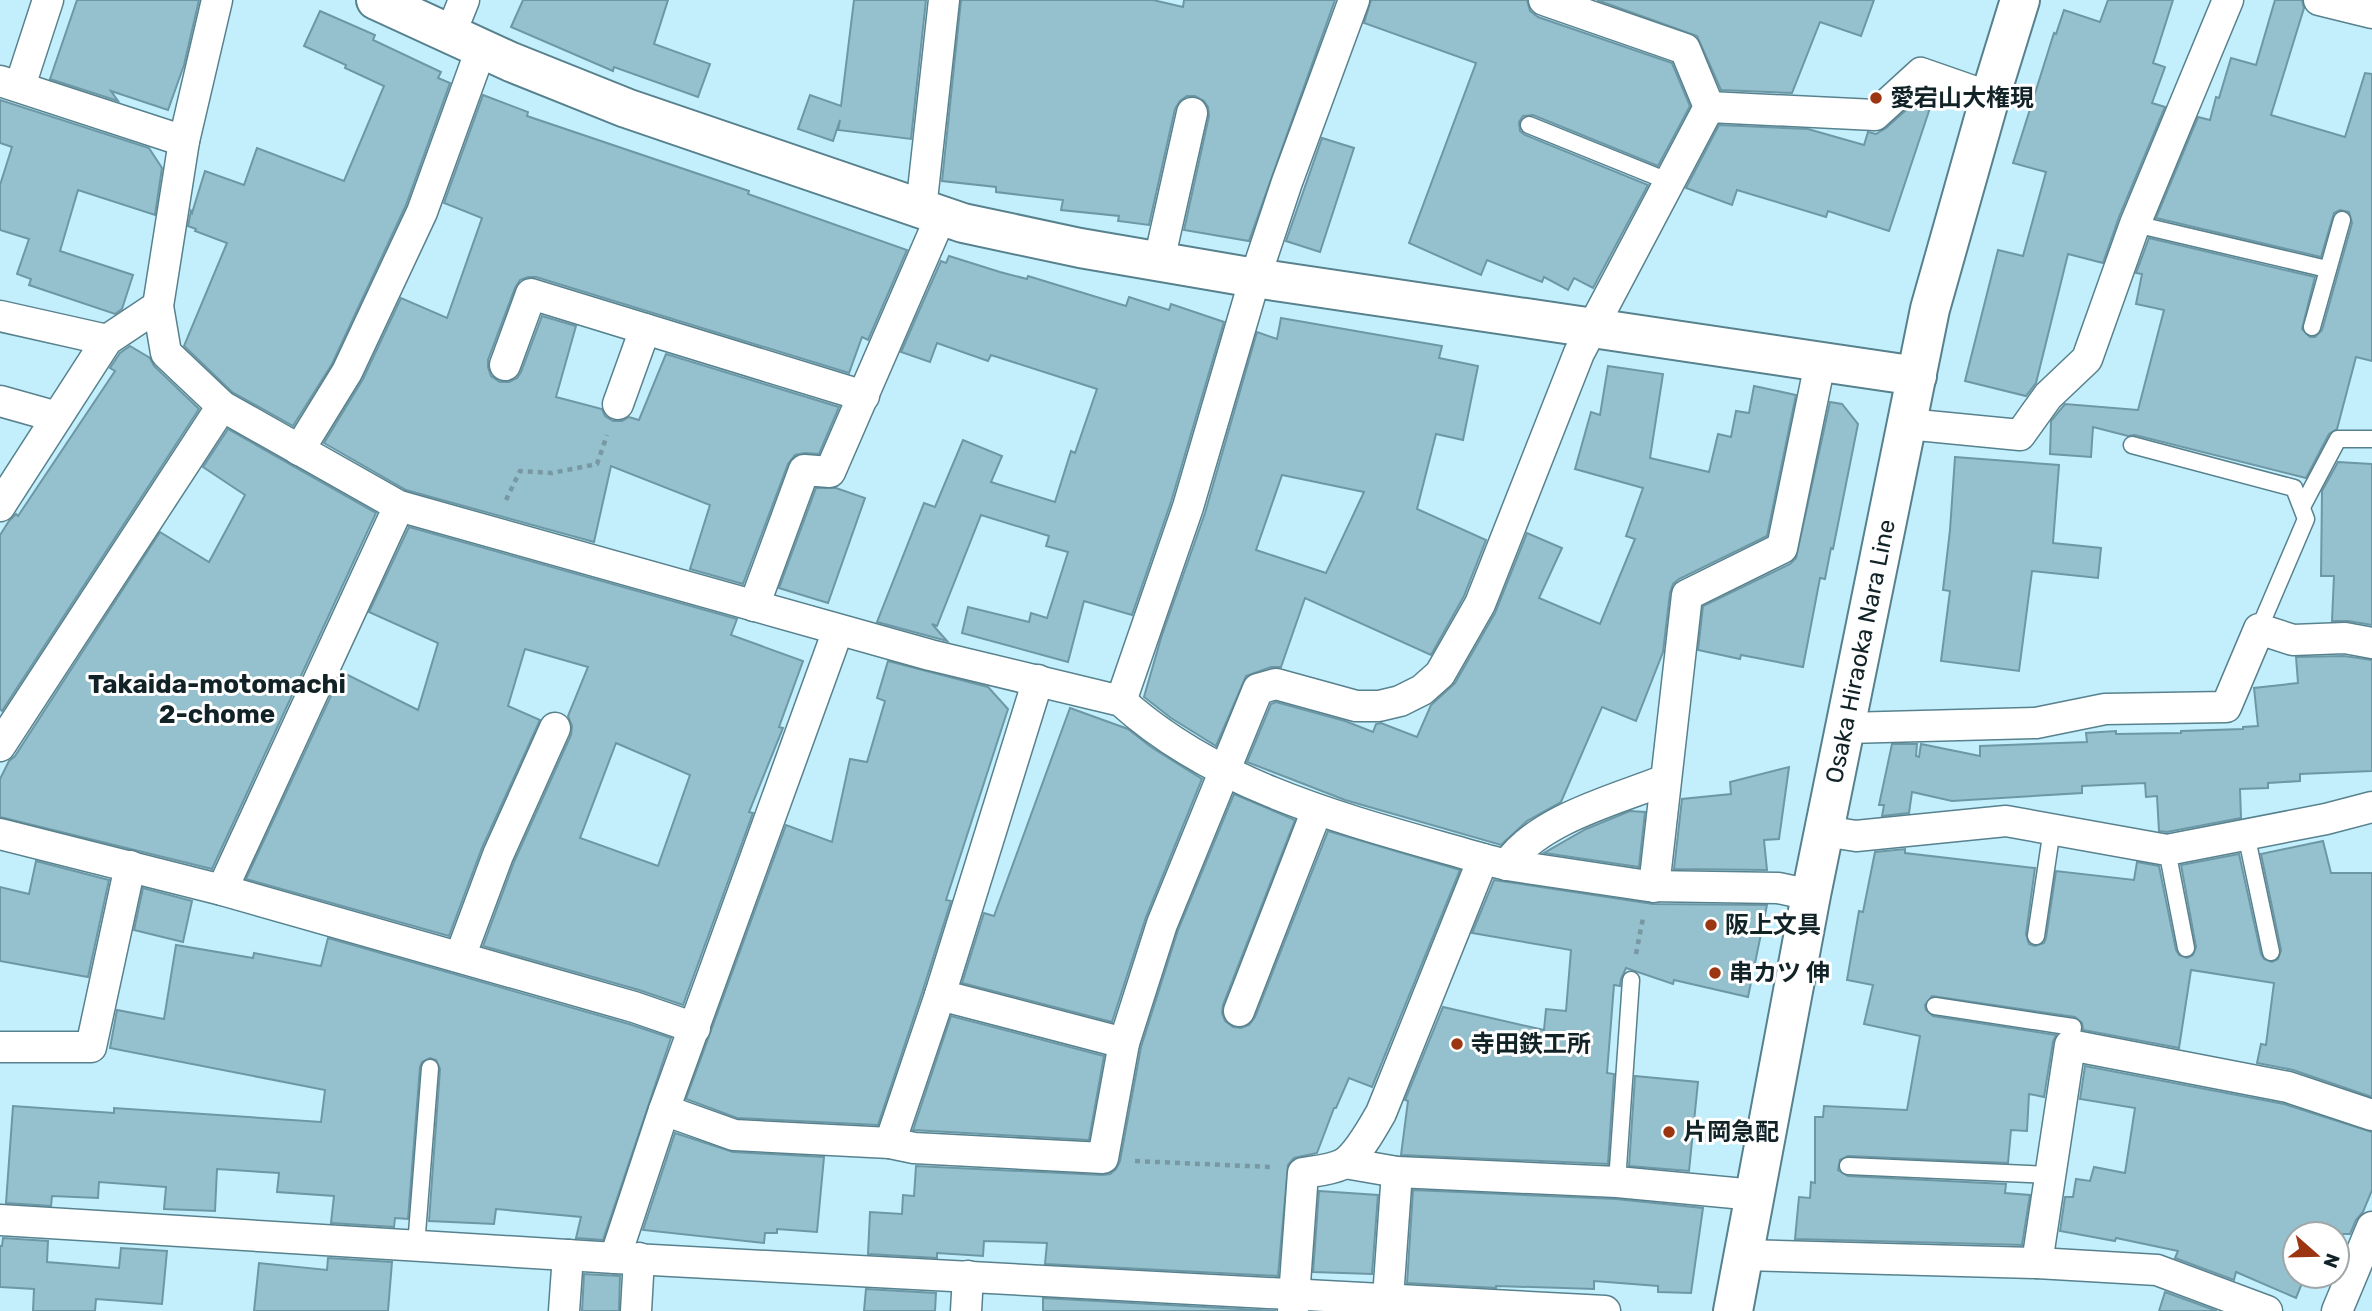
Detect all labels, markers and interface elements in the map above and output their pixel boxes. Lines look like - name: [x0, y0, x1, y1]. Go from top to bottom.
- place label: 愛宕山大権現: [1890, 84, 2034, 112]
- marker: 愛宕山大権現: [1868, 90, 1884, 106]
- street label: Osaka Hiraoka Nara Line: [1820, 517, 1901, 786]
- district label: Takaida-motomachi 2-chome: [88, 669, 346, 730]
- place label: 阪上文具: [1725, 911, 1821, 939]
- marker: 阪上文具: [1703, 917, 1719, 933]
- place label: 串カツ 伸: [1729, 959, 1830, 987]
- marker: 串カツ 伸: [1707, 965, 1723, 981]
- place label: 寺田鉄工所: [1471, 1030, 1591, 1058]
- marker: 寺田鉄工所: [1449, 1036, 1465, 1052]
- place label: 片岡急配: [1683, 1118, 1779, 1146]
- marker: 片岡急配: [1661, 1124, 1677, 1140]
- north arrow: [2281, 1220, 2351, 1290]
- text: N: [2318, 1250, 2345, 1271]

